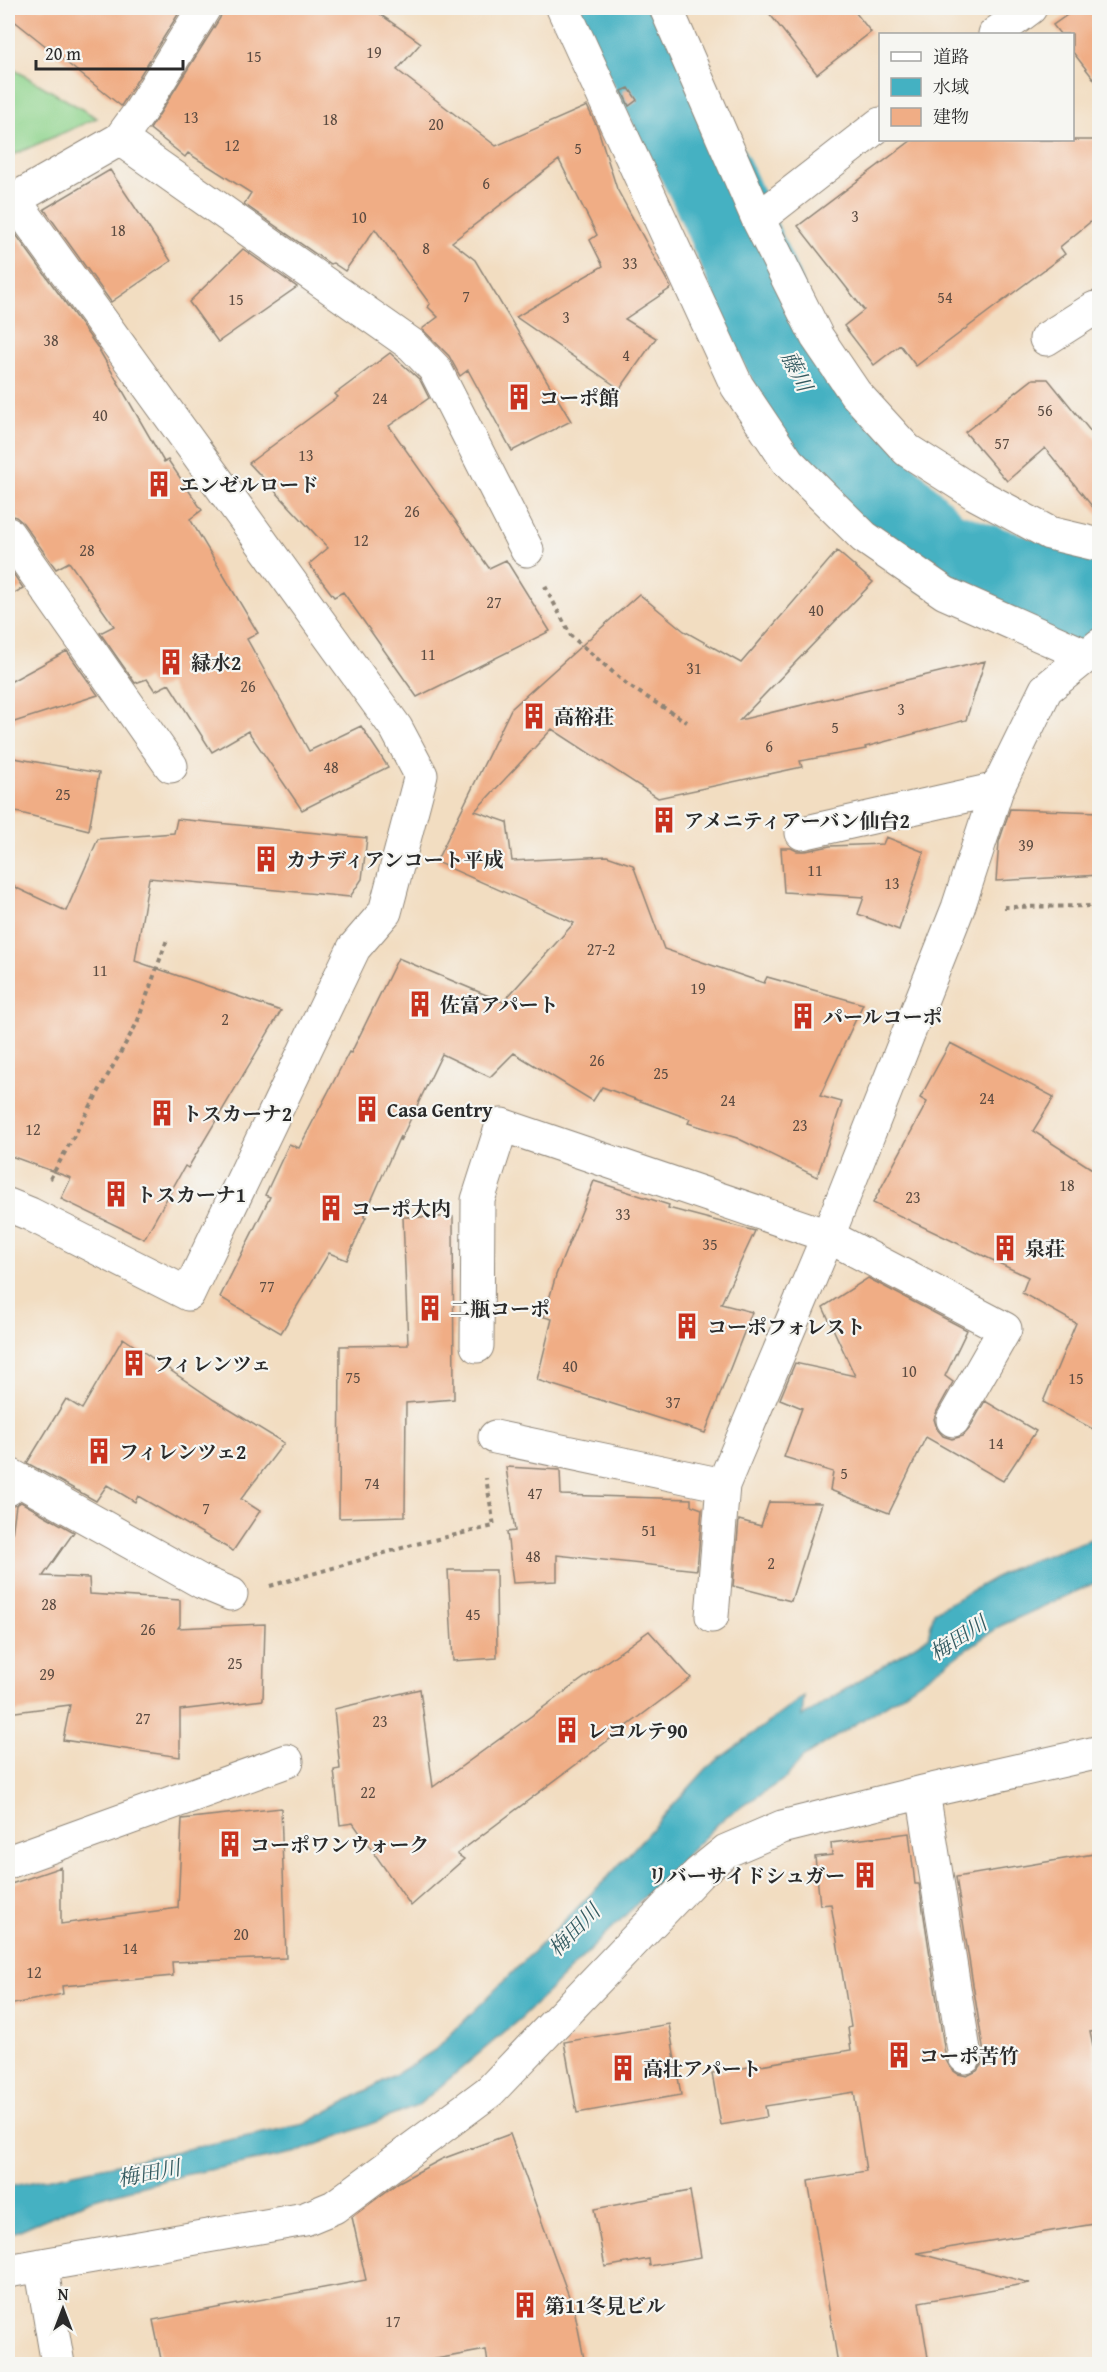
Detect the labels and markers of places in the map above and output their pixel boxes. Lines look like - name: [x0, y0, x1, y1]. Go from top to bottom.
- building icon: コーポ館: [504, 382, 534, 412]
- place label: コーポ館: [539, 383, 619, 412]
- building icon: エンゼルロード: [144, 469, 174, 499]
- place label: エンゼルロード: [179, 470, 319, 499]
- building icon: 緑水2: [156, 647, 186, 677]
- place label: 緑水2: [191, 648, 241, 677]
- building icon: 高裕荘: [519, 701, 549, 731]
- place label: 高裕荘: [554, 702, 614, 731]
- building icon: アメニティアーバン仙台2: [649, 805, 679, 835]
- place label: アメニティアーバン仙台2: [684, 806, 910, 835]
- building icon: カナディアンコート平成: [251, 844, 281, 874]
- place label: カナディアンコート平成: [286, 845, 504, 874]
- building icon: 佐富アパート: [405, 989, 435, 1019]
- place label: 佐富アパート: [440, 990, 558, 1019]
- building icon: パールコーポ: [788, 1001, 818, 1031]
- place label: パールコーポ: [823, 1002, 943, 1031]
- building icon: Casa Gentry: [352, 1094, 382, 1124]
- place label: Casa Gentry: [387, 1095, 493, 1124]
- building icon: トスカーナ2: [147, 1098, 177, 1128]
- place label: トスカーナ2: [182, 1099, 292, 1128]
- building icon: トスカーナ1: [101, 1179, 131, 1209]
- place label: トスカーナ1: [136, 1180, 246, 1209]
- building icon: コーポ大内: [316, 1193, 346, 1223]
- place label: コーポ大内: [351, 1194, 451, 1223]
- building icon: 泉荘: [990, 1233, 1020, 1263]
- place label: 泉荘: [1025, 1234, 1065, 1263]
- building icon: 二瓶コーポ: [415, 1293, 445, 1323]
- place label: 二瓶コーポ: [450, 1294, 550, 1323]
- building icon: コーポフォレスト: [672, 1311, 702, 1341]
- place label: コーポフォレスト: [707, 1312, 865, 1341]
- building icon: フィレンツェ: [119, 1348, 149, 1378]
- place label: フィレンツェ: [154, 1349, 271, 1378]
- building icon: フィレンツェ2: [84, 1436, 114, 1466]
- place label: フィレンツェ2: [119, 1437, 246, 1466]
- building icon: レコルテ90: [552, 1715, 582, 1745]
- place label: レコルテ90: [587, 1716, 688, 1745]
- building icon: コーポワンウォーク: [215, 1829, 245, 1859]
- place label: コーポワンウォーク: [250, 1830, 429, 1859]
- building icon: リバーサイドシュガー: [850, 1860, 880, 1890]
- place label: リバーサイドシュガー: [647, 1861, 845, 1890]
- building icon: コーポ苦竹: [884, 2040, 914, 2070]
- place label: コーポ苦竹: [919, 2041, 1019, 2070]
- building icon: 高壮アパート: [608, 2053, 638, 2083]
- place label: 高壮アパート: [643, 2054, 761, 2083]
- building icon: 第11冬見ビル: [510, 2290, 540, 2320]
- place label: 第11冬見ビル: [545, 2291, 666, 2320]

